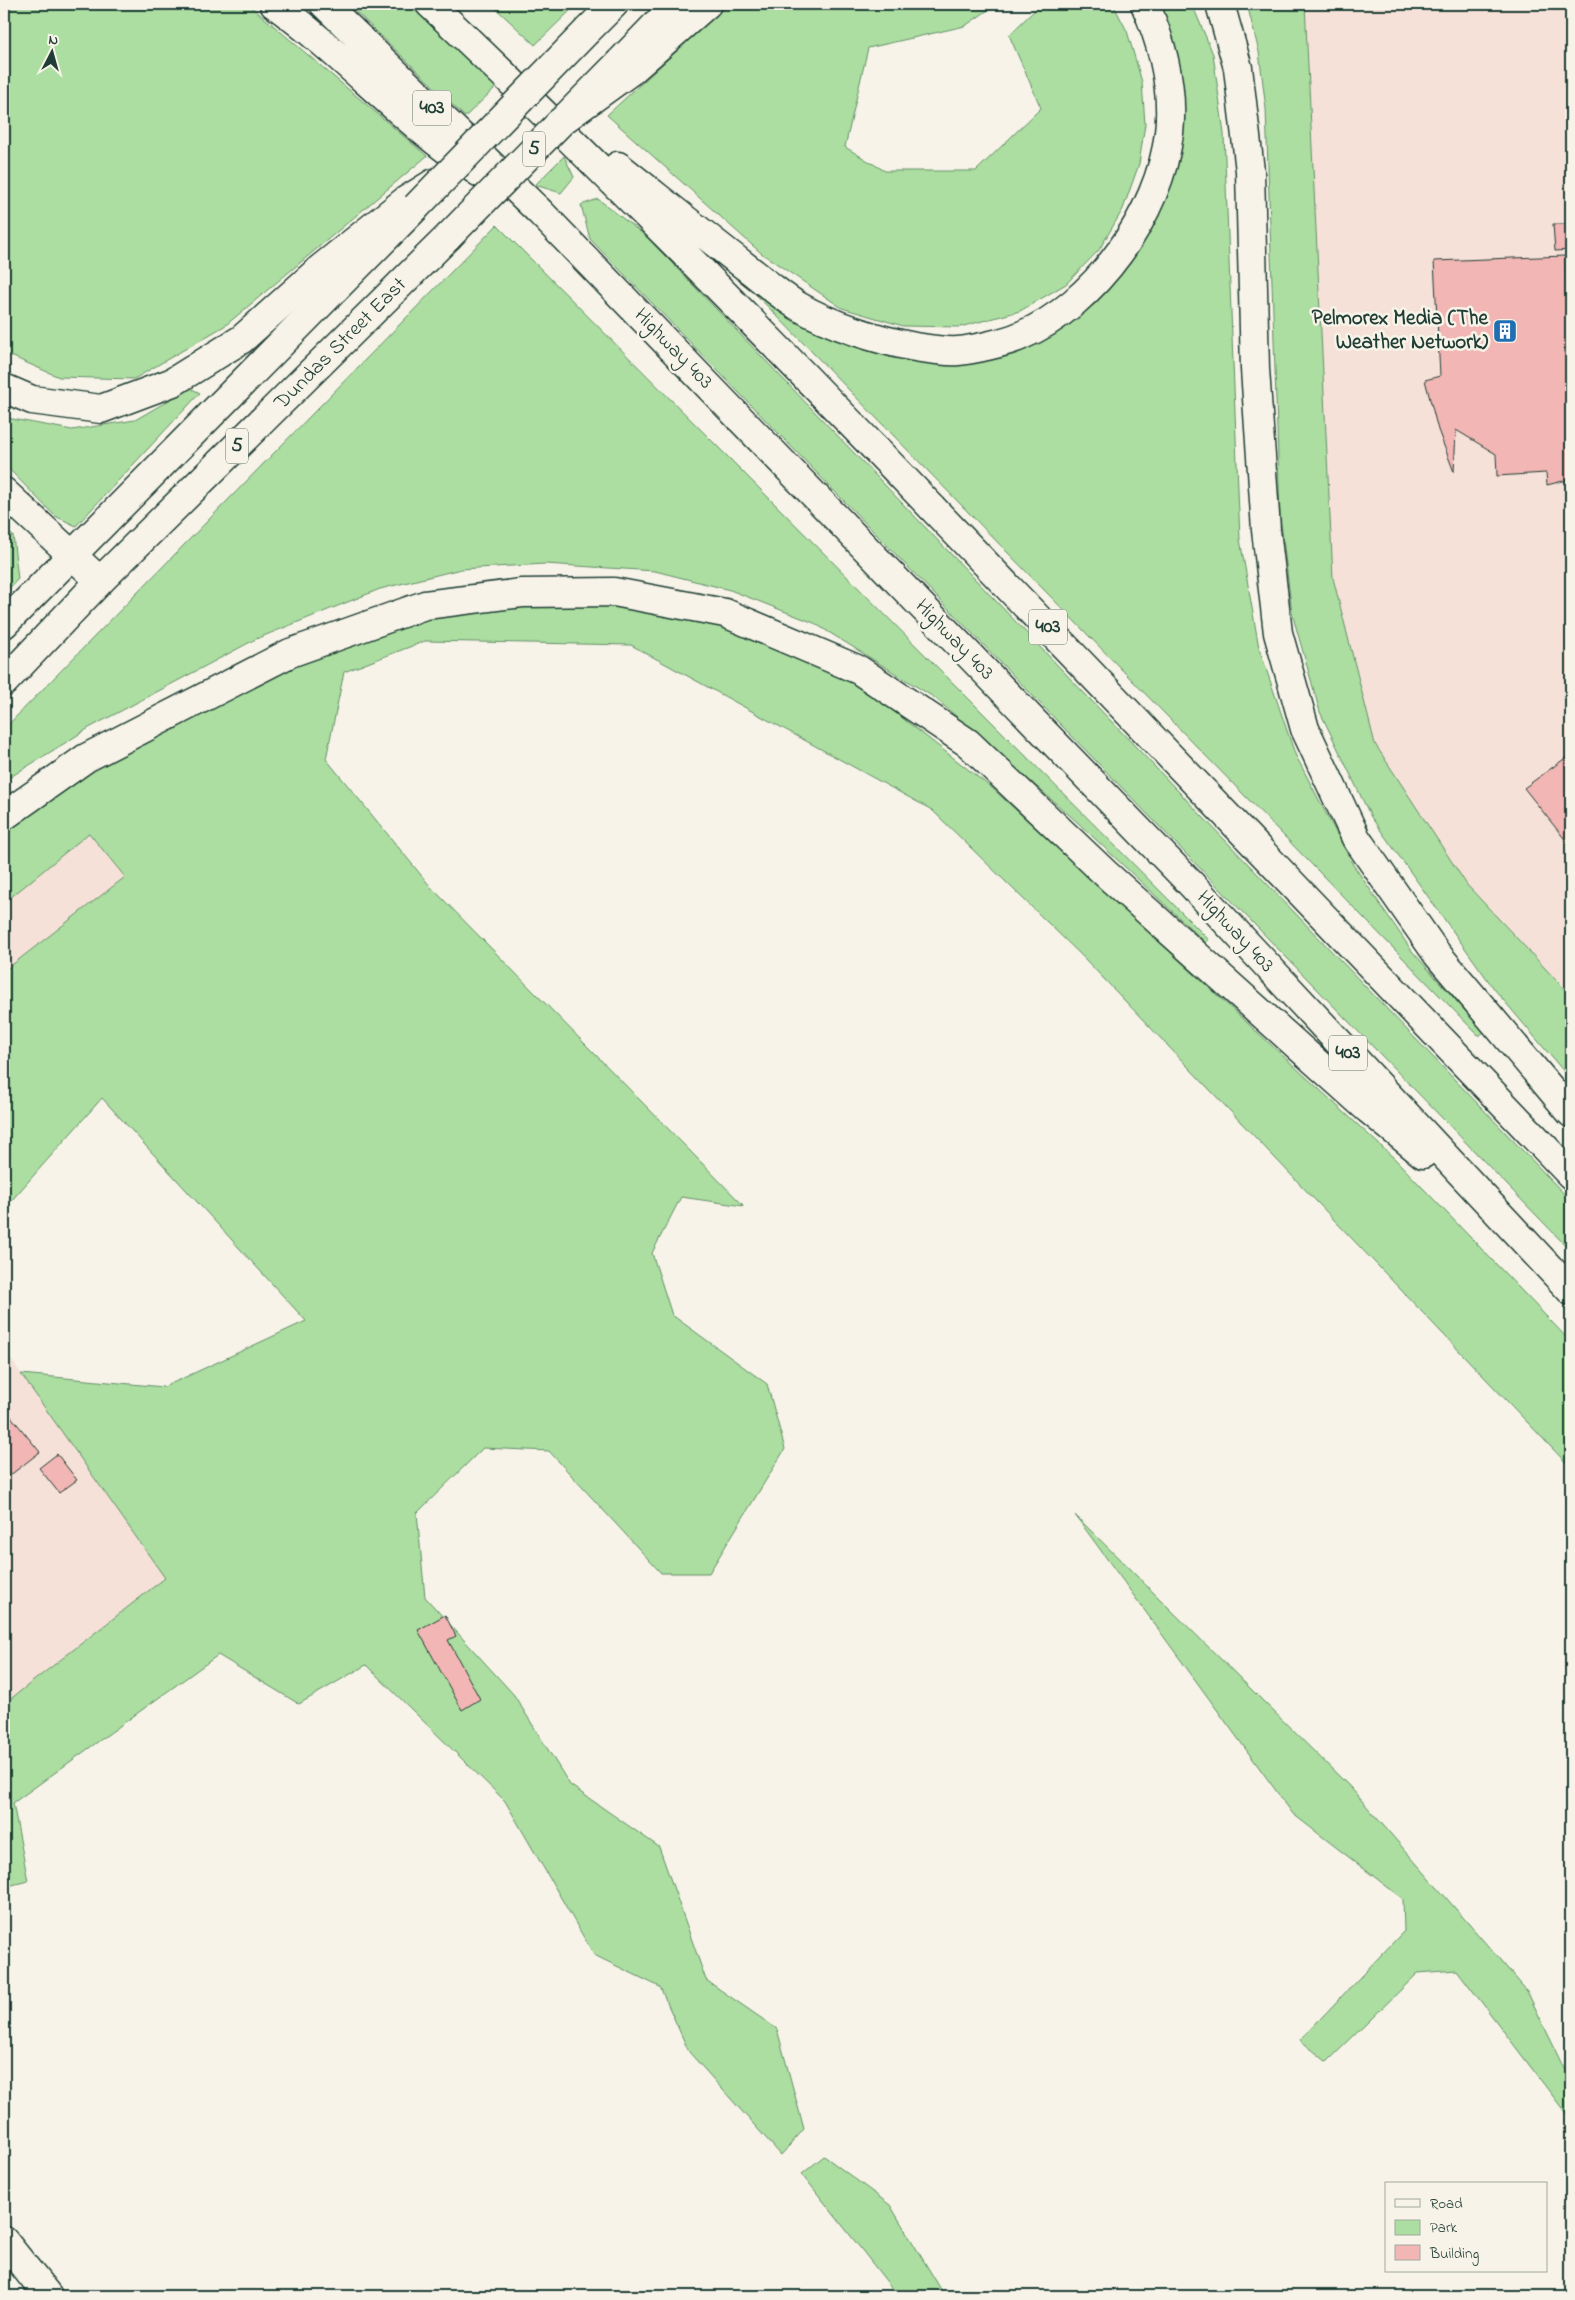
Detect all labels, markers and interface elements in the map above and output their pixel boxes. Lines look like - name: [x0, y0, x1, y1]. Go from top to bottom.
- north arrow: [28, 28, 78, 78]
- text: N: [47, 30, 59, 51]
- road number: 403: [413, 90, 451, 126]
- road number: 5: [523, 132, 545, 166]
- street label: Dundas Street East: [267, 271, 414, 418]
- street label: Highway 403: [625, 302, 720, 398]
- place label: Pelmorex Media (The Weather Network): [1312, 304, 1489, 358]
- building icon: Pelmorex Media (The Weather Network): [1492, 318, 1518, 344]
- road number: 5: [226, 428, 248, 464]
- street label: Highway 403: [906, 593, 1001, 689]
- road number: 403: [1029, 610, 1067, 644]
- street label: Highway 403: [1187, 884, 1281, 981]
- road number: 403: [1329, 1036, 1367, 1070]
- legend: [1385, 2182, 1548, 2272]
- text: Road: [1430, 2193, 1463, 2215]
- text: Park: [1430, 2217, 1458, 2239]
- text: Building: [1429, 2243, 1479, 2266]

